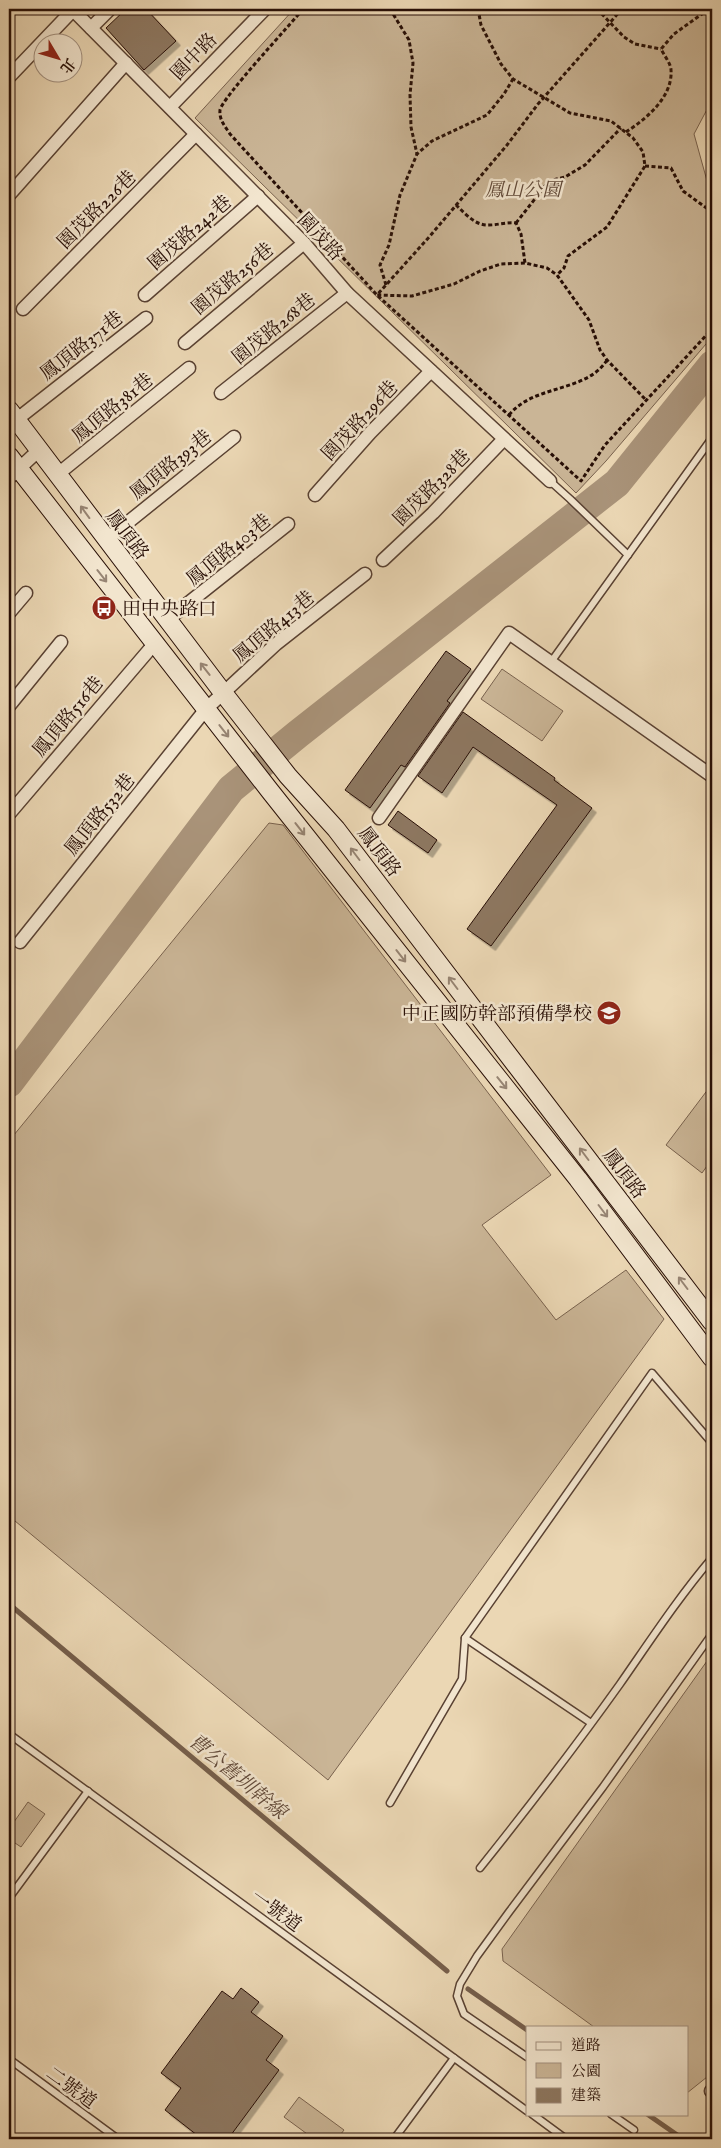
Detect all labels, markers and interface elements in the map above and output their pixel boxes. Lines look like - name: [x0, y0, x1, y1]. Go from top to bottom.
- street label: 園中路: [166, 29, 223, 86]
- north arrow: [32, 32, 82, 82]
- text: 北: [56, 54, 79, 76]
- street label: 園茂路226巷: [53, 166, 142, 255]
- park label: 鳳山公園: [485, 179, 564, 203]
- street label: 園茂路242巷: [144, 191, 237, 276]
- street label: 園茂路: [291, 208, 348, 266]
- street label: 園茂路256巷: [187, 238, 279, 321]
- street label: 園茂路268巷: [228, 289, 321, 370]
- street label: 鳳頂路371巷: [36, 307, 129, 387]
- street label: 鳳頂路381巷: [68, 369, 159, 449]
- street label: 園茂路296巷: [317, 376, 404, 467]
- street label: 鳳頂路393巷: [125, 425, 217, 506]
- street label: 園茂路328巷: [389, 445, 476, 532]
- one-way arrow: [80, 505, 90, 519]
- street label: 鳳頂路: [100, 505, 153, 565]
- street label: 鳳頂路403巷: [182, 509, 276, 592]
- one-way arrow: [96, 569, 107, 582]
- street label: 鳳頂路413巷: [228, 586, 320, 669]
- bus stop icon: 田中央路口: [91, 595, 117, 621]
- place label: 田中央路口: [122, 598, 217, 622]
- one-way arrow: [200, 662, 210, 676]
- street label: 鳳頂路516巷: [28, 672, 109, 763]
- one-way arrow: [218, 724, 229, 737]
- street label: 鳳頂路532巷: [60, 769, 141, 861]
- one-way arrow: [295, 822, 306, 835]
- street label: 鳳頂路: [352, 822, 405, 882]
- one-way arrow: [350, 847, 360, 861]
- one-way arrow: [396, 949, 407, 962]
- one-way arrow: [448, 977, 459, 990]
- school or university icon: 中正國防幹部預備學校: [596, 1000, 622, 1026]
- place label: 中正國防幹部預備學校: [402, 1003, 592, 1027]
- one-way arrow: [497, 1077, 508, 1090]
- street label: 鳳頂路: [597, 1144, 650, 1204]
- one-way arrow: [579, 1147, 589, 1161]
- one-way arrow: [597, 1204, 608, 1217]
- one-way arrow: [677, 1277, 688, 1290]
- water label: 曹公舊圳幹線: [183, 1729, 293, 1827]
- street label: 一號道: [246, 1885, 306, 1938]
- legend: [526, 2026, 688, 2116]
- text: 道路: [571, 2036, 601, 2055]
- street label: 二號道: [41, 2062, 101, 2115]
- text: 公園: [571, 2062, 601, 2081]
- text: 建築: [571, 2086, 601, 2105]

